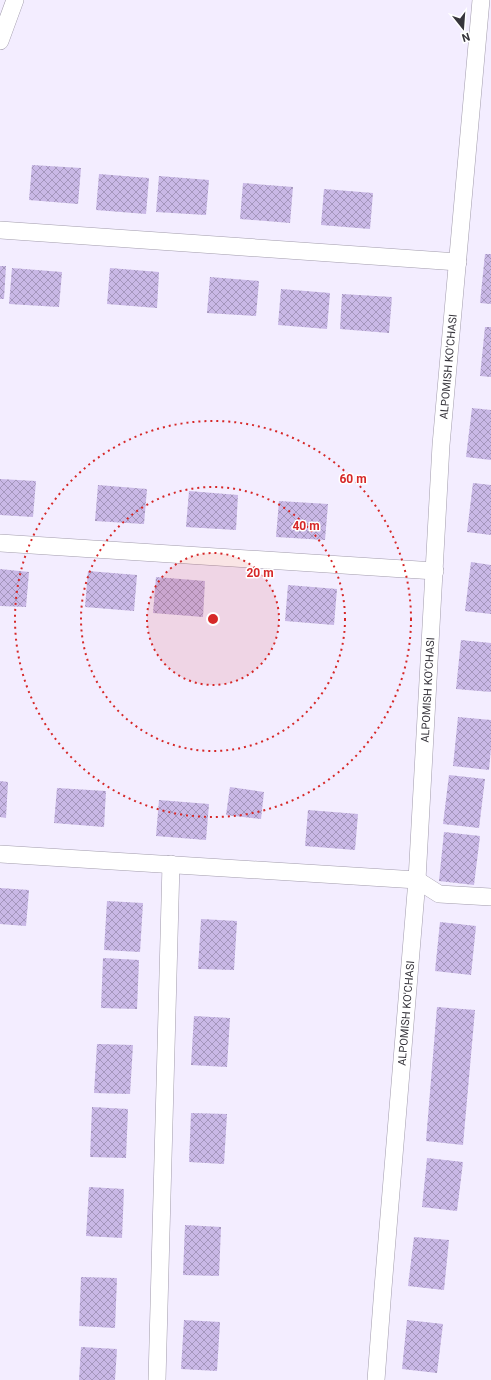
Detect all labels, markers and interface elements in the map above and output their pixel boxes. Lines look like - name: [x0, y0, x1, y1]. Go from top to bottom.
- north arrow: [443, 8, 483, 48]
- text: N: [460, 30, 471, 45]
- street label: ALPOMISH KO'CHASI: [437, 314, 459, 420]
- text: 60 m: [339, 472, 367, 486]
- text: 40 m: [292, 519, 320, 533]
- text: 20 m: [246, 566, 274, 580]
- centre of rings: [206, 612, 220, 626]
- street label: ALPOMISH KO'CHASI: [418, 637, 437, 743]
- street label: ALPOMISH KO'CHASI: [395, 960, 417, 1066]

